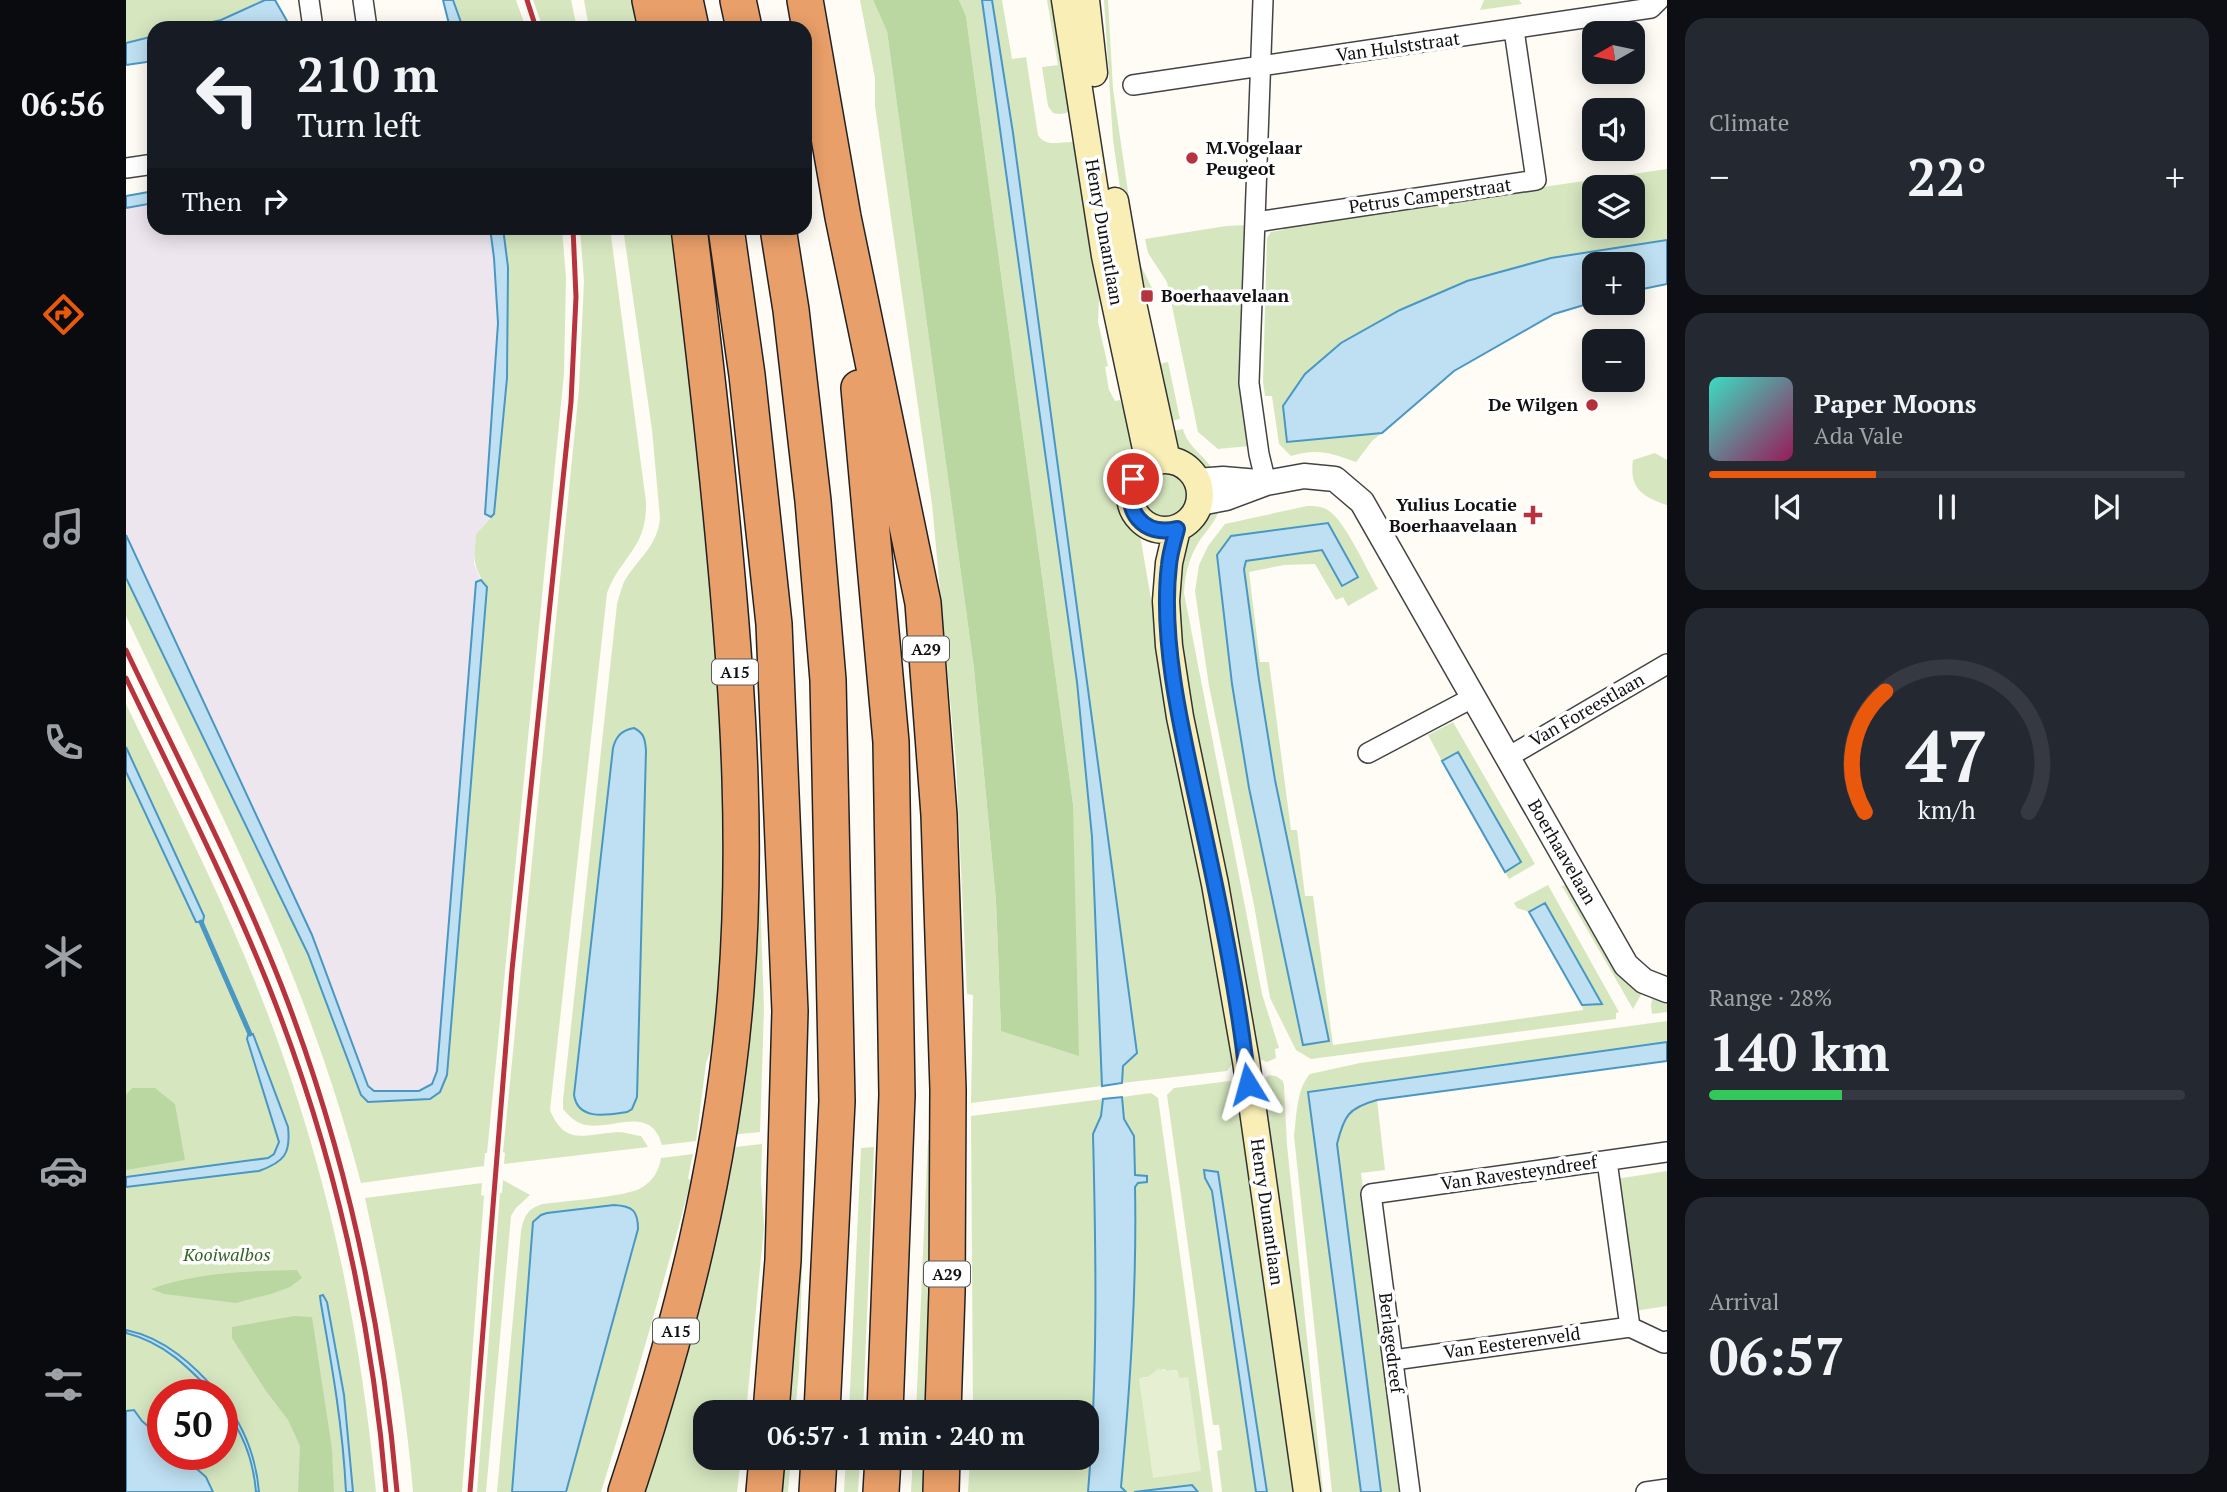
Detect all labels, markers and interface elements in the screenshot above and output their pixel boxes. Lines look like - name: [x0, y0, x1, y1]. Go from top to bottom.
- north arrow: [1582, 21, 1645, 84]
- map controls: [1582, 21, 1645, 392]
- street label: Van Hulststraat: [1335, 25, 1462, 67]
- text: 210 m: [297, 41, 439, 106]
- icon: left: [182, 49, 273, 140]
- text: 06:56: [21, 83, 105, 125]
- button: sound: [1582, 98, 1645, 161]
- text: Turn left: [297, 104, 421, 146]
- text: Climate: [1709, 107, 1789, 138]
- place label: M.Vogelaar Peugeot: [1206, 135, 1303, 180]
- text: 22°: [1907, 142, 1987, 211]
- marker: M.Vogelaar Peugeot: [1184, 150, 1200, 166]
- text: −: [1709, 152, 1729, 202]
- text: +: [2165, 152, 2185, 202]
- street label: Henry Dunantlaan: [1080, 157, 1130, 307]
- street label: Petrus Camperstraat: [1347, 172, 1513, 218]
- button: layers: [1582, 175, 1645, 238]
- icon: right: [256, 182, 294, 220]
- text: Then: [182, 184, 242, 218]
- button: +: [1582, 252, 1645, 315]
- place label: Boerhaavelaan: [1161, 283, 1289, 307]
- marker: Boerhaavelaan: [1139, 288, 1155, 304]
- icon: directions: [39, 290, 88, 339]
- button: −: [1582, 329, 1645, 392]
- text: Paper Moons: [1814, 386, 1977, 420]
- place label: De Wilgen: [1488, 392, 1578, 416]
- marker: De Wilgen: [1584, 397, 1600, 413]
- text: Ada Vale: [1814, 420, 1903, 451]
- pin: [1103, 449, 1163, 509]
- icon: arrive: [1114, 460, 1152, 498]
- icon: previous: [1769, 488, 1807, 526]
- icon: pause: [1928, 488, 1966, 526]
- icon: next: [2087, 488, 2125, 526]
- place label: Yulius Locatie Boerhaavelaan: [1389, 492, 1517, 537]
- icon: music: [39, 504, 88, 553]
- marker: Yulius Locatie Boerhaavelaan: [1523, 505, 1543, 525]
- road number: A29: [903, 636, 949, 662]
- road number: A15: [712, 660, 758, 684]
- street label: Van Foreestlaan: [1525, 666, 1648, 752]
- text: 47: [1906, 706, 1988, 803]
- icon: phone: [39, 718, 88, 767]
- text: km/h: [1918, 793, 1976, 826]
- street label: Boerhaavelaan: [1523, 794, 1603, 909]
- icon: climate: [39, 932, 88, 981]
- text: Range · 28%: [1709, 982, 1832, 1013]
- text: 140 km: [1709, 1017, 1890, 1086]
- position arrow: [1211, 1047, 1285, 1121]
- street label: Henry Dunantlaan: [1246, 1137, 1290, 1287]
- icon: car: [39, 1146, 88, 1195]
- street label: Van Ravesteyndreef: [1439, 1149, 1600, 1195]
- park label: Kooiwalbos: [182, 1242, 271, 1266]
- road number: A29: [924, 1262, 970, 1286]
- text: Arrival: [1709, 1286, 1780, 1317]
- street label: Berlagedreef: [1374, 1291, 1410, 1396]
- road number: A15: [653, 1318, 699, 1344]
- street label: Van Eesterenveld: [1442, 1321, 1582, 1363]
- text: 06:57: [1709, 1321, 1844, 1390]
- icon: filters: [39, 1360, 88, 1409]
- speed limit sign: 50: [147, 1379, 238, 1470]
- text: 06:57 · 1 min · 240 m: [767, 1418, 1025, 1452]

